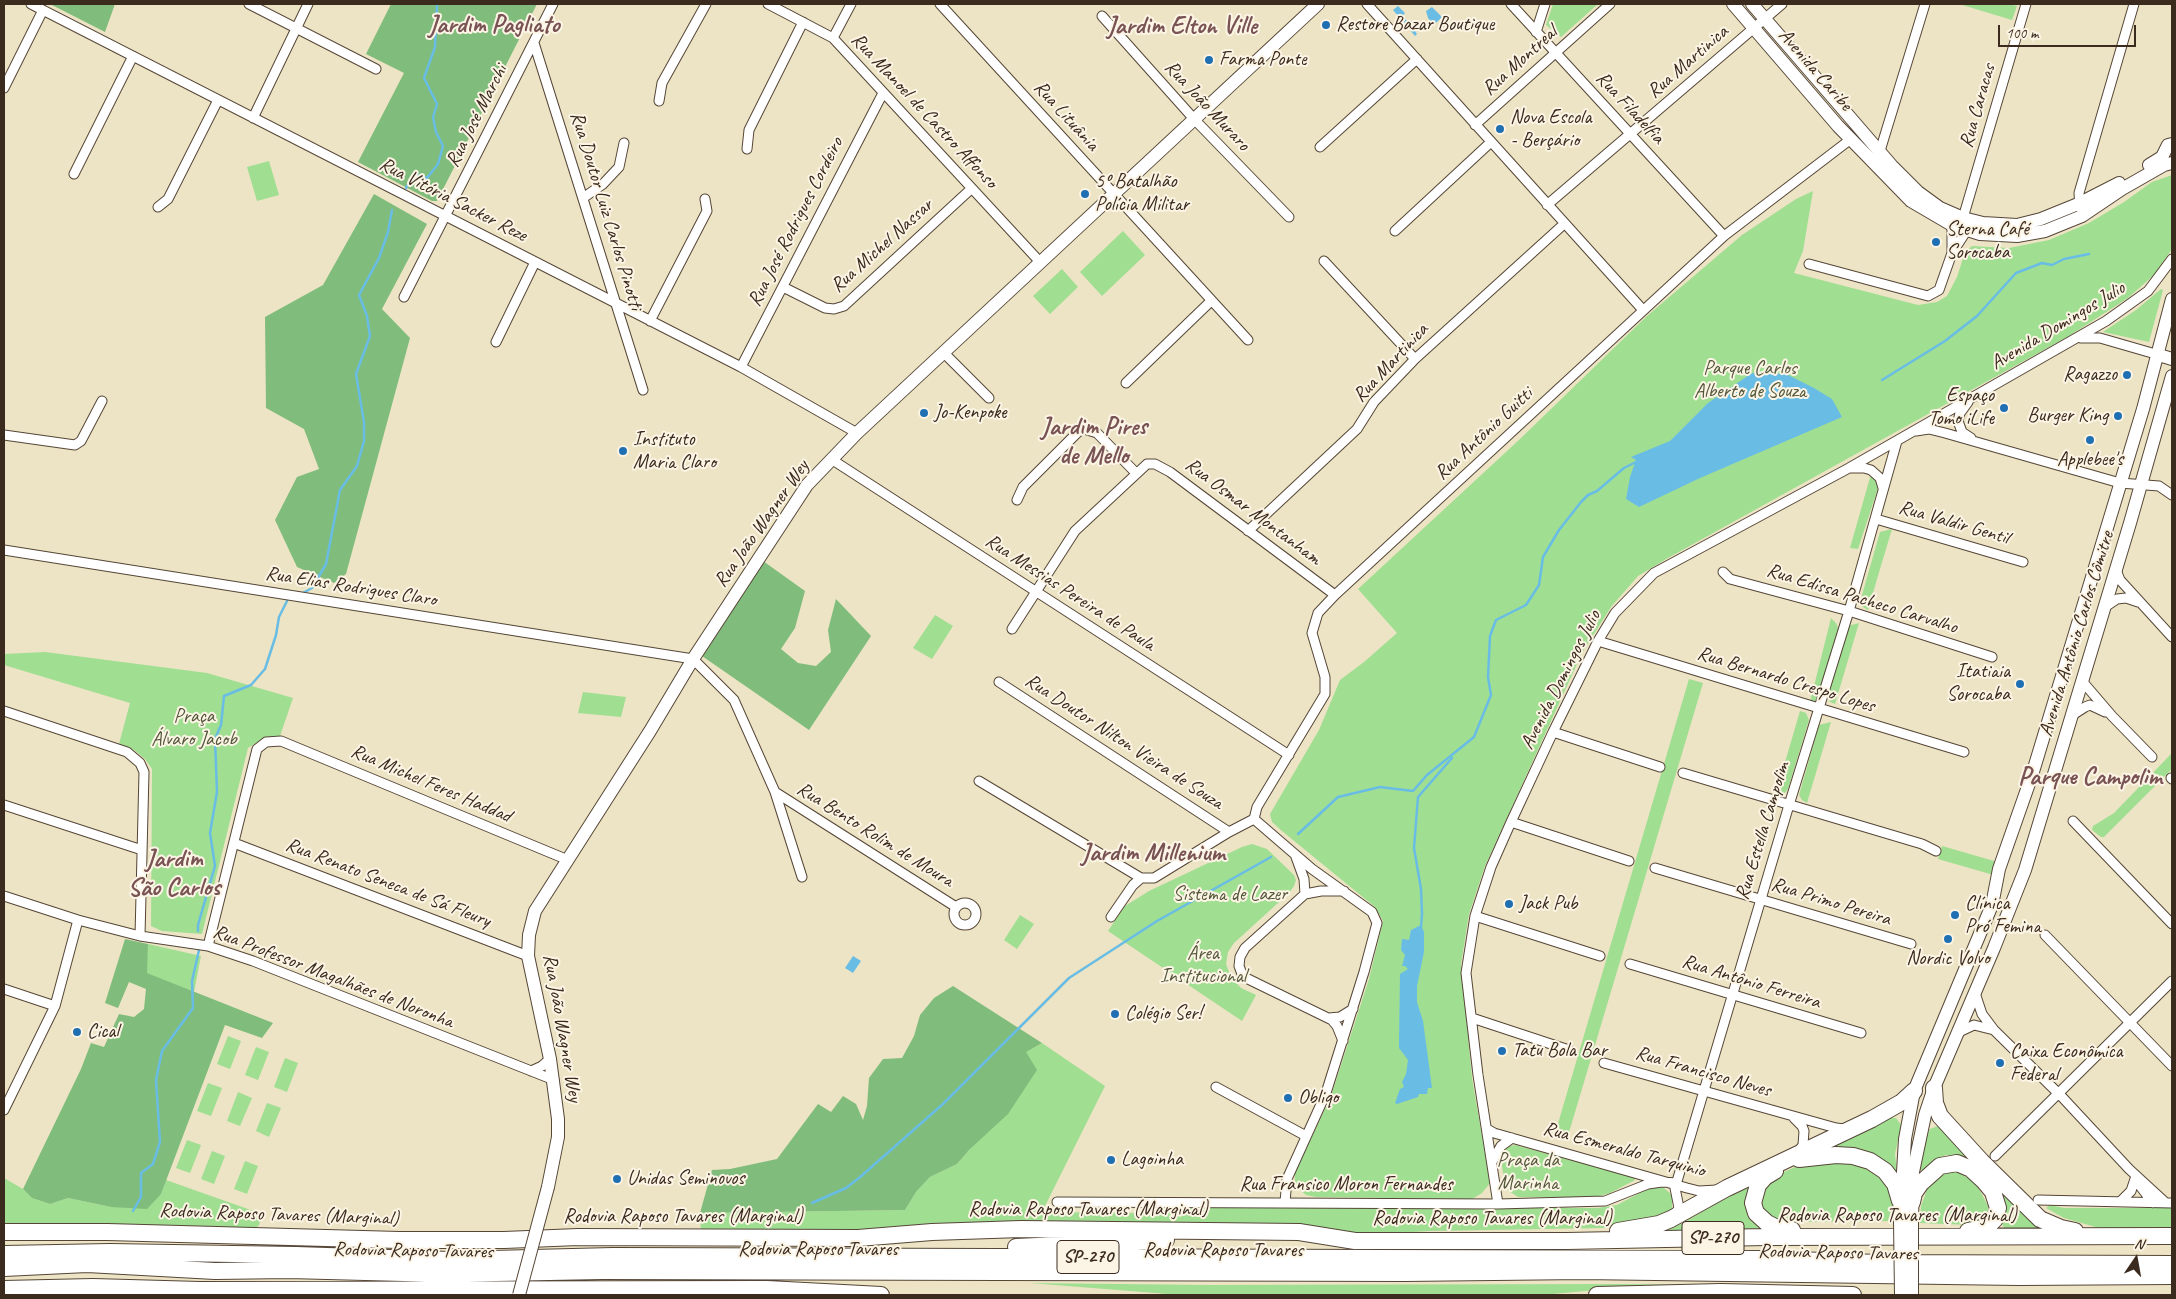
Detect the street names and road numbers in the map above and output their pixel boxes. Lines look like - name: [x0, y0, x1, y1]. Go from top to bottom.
- street label: Rua Martinica: [1643, 20, 1733, 104]
- street label: Rua Montreal: [1478, 21, 1562, 101]
- street label: Avenida Caribe: [1773, 24, 1857, 116]
- street label: Rua Manoel de Castro Affonso: [846, 28, 1002, 194]
- street label: Rua João Muraro: [1159, 56, 1255, 156]
- street label: Rua José Marchi: [441, 61, 513, 171]
- street label: Rua Caracas: [1955, 61, 2001, 151]
- street label: Rua Filadelfia: [1590, 67, 1670, 149]
- street label: Rua Lituânia: [1028, 76, 1104, 156]
- street label: Rua Doutor Luiz Carlos Pinotti: [564, 109, 648, 313]
- street label: Rua José Rodrigues Cordeiro: [743, 133, 849, 311]
- street label: Rua Vitória Sacker Reze: [375, 152, 531, 248]
- street label: Rua Michel Nassar: [826, 194, 938, 298]
- street label: Avenida Domingos Julio: [1986, 276, 2130, 376]
- street label: Rua Martinica: [1348, 318, 1434, 408]
- street label: Rua Antônio Guitti: [1430, 382, 1538, 486]
- street label: Rua Osmar Montanham: [1180, 453, 1326, 571]
- street label: Rua João Wagner Wey: [709, 456, 815, 592]
- street label: Rua Valdir Gentil: [1896, 496, 2012, 550]
- street label: Rua Messias Pereira de Paula: [981, 529, 1159, 657]
- street label: Avenida Antônio Carlos Cômitre: [2034, 529, 2120, 739]
- street label: Rua Edissa Pacheco Carvalho: [1764, 559, 1960, 639]
- street label: Rua Elias Rodrigues Claro: [264, 562, 438, 612]
- street label: Avenida Domingos Julio: [1516, 606, 1606, 754]
- street label: Rua Bernardo Crespo Lopes: [1694, 642, 1878, 718]
- street label: Rua Doutor Nilton Vieira de Souza: [1020, 669, 1228, 815]
- street label: Rua Michel Feres Haddad: [347, 739, 515, 829]
- street label: Rua Estella Campolim: [1731, 759, 1795, 903]
- street label: Rua Bento Rolim de Moura: [792, 777, 958, 893]
- street label: Rua Renato Seneca de Sá Fleury: [282, 833, 494, 933]
- street label: Rua Primo Pereira: [1768, 872, 1894, 932]
- street label: Rua Professor Magalhães de Noronha: [209, 920, 457, 1034]
- street label: Rua Antônio Ferreira: [1679, 950, 1823, 1014]
- street label: Rua João Wagner Wey: [537, 952, 587, 1104]
- street label: Rua Francisco Neves: [1633, 1041, 1773, 1103]
- street label: Rua Esmeraldo Tarquinio: [1540, 1117, 1708, 1183]
- street label: Rua Fransico Moron Fernandes: [1240, 1173, 1452, 1197]
- street label: Rodovia Raposo Tavares (Marginal): [968, 1198, 1208, 1222]
- street label: Rodovia Raposo Tavares (Marginal): [159, 1199, 399, 1231]
- street label: Rodovia Raposo Tavares (Marginal): [1777, 1204, 2017, 1228]
- street label: Rodovia Raposo Tavares (Marginal): [563, 1205, 803, 1229]
- street label: Rodovia Raposo Tavares (Marginal): [1372, 1207, 1612, 1231]
- road number: SP-270: [1682, 1222, 1744, 1254]
- street label: Rodovia Raposo Tavares: [333, 1238, 493, 1264]
- street label: Rodovia Raposo Tavares: [738, 1238, 898, 1262]
- street label: Rodovia Raposo Tavares: [1143, 1239, 1303, 1263]
- road number: SP-270: [1057, 1240, 1119, 1274]
- street label: Rodovia Raposo Tavares: [1758, 1240, 1918, 1266]

